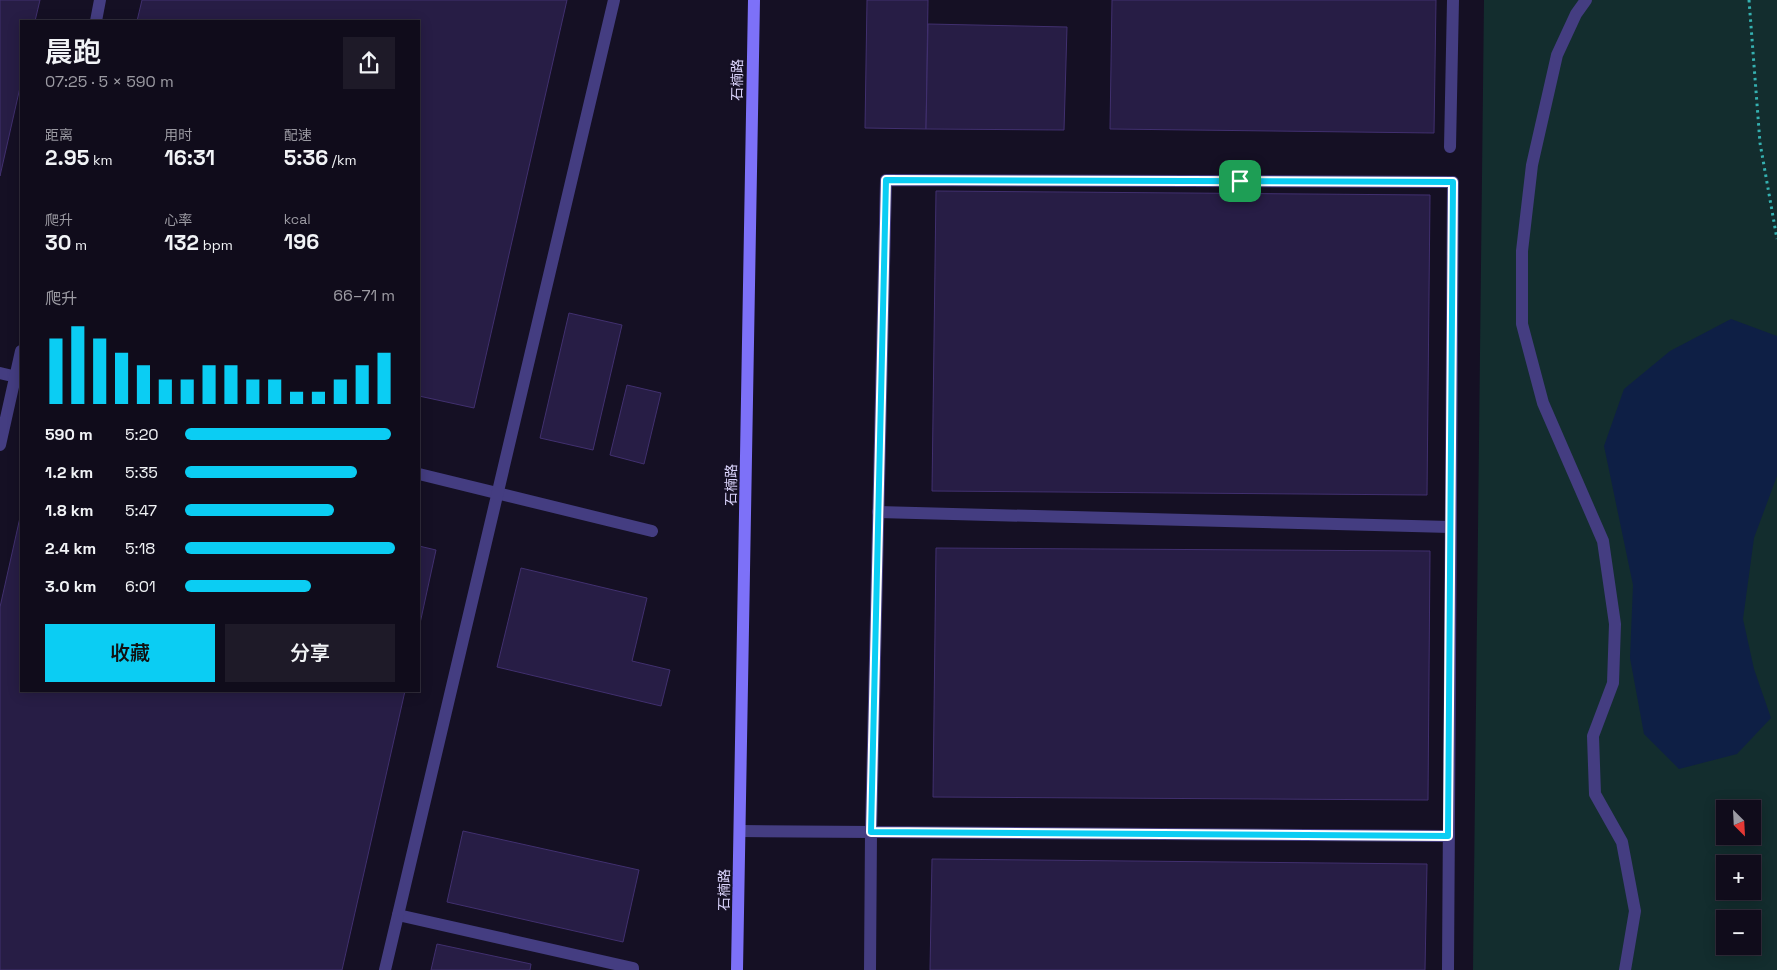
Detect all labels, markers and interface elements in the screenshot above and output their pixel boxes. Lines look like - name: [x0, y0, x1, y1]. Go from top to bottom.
- text: 晨跑: [45, 34, 101, 70]
- button: share: [343, 37, 395, 89]
- street label: 石楠路: [728, 59, 746, 101]
- text: 07:25 · 5 × 590 m: [45, 71, 174, 92]
- text: 距离: [45, 126, 73, 144]
- text: 用时: [164, 126, 192, 144]
- text: 配速: [284, 126, 312, 144]
- text: 2.95: [45, 144, 89, 171]
- text: 16:31: [164, 144, 215, 171]
- text: 5:36: [284, 144, 328, 171]
- text: km: [89, 151, 112, 169]
- text: /km: [328, 151, 357, 169]
- pin: [1219, 160, 1261, 202]
- icon: arrive: [1226, 167, 1254, 195]
- text: kcal: [284, 210, 311, 228]
- text: 爬升: [45, 211, 73, 229]
- text: 心率: [164, 211, 192, 229]
- text: 196: [284, 228, 319, 255]
- text: 30: [45, 229, 71, 256]
- text: 132: [164, 229, 199, 256]
- text: m: [71, 236, 87, 254]
- text: bpm: [199, 236, 233, 254]
- text: 66–71 m: [333, 285, 395, 306]
- text: 爬升: [45, 288, 77, 309]
- text: 590 m: [45, 424, 93, 445]
- text: 5:20: [125, 424, 159, 445]
- text: 1.2 km: [45, 462, 93, 483]
- text: 5:35: [125, 462, 158, 483]
- street label: 石楠路: [722, 464, 740, 506]
- text: 1.8 km: [45, 500, 93, 521]
- text: 5:47: [125, 500, 157, 521]
- text: 2.4 km: [45, 538, 96, 559]
- text: 5:18: [125, 538, 155, 559]
- text: 3.0 km: [45, 576, 96, 597]
- text: 6:01: [125, 576, 156, 597]
- button: 收藏: [45, 624, 215, 682]
- button: 分享: [225, 624, 395, 682]
- north arrow: [1716, 800, 1761, 845]
- map controls: [1716, 800, 1761, 955]
- button: +: [1716, 855, 1761, 900]
- street label: 石楠路: [715, 869, 733, 911]
- button: −: [1716, 910, 1761, 955]

